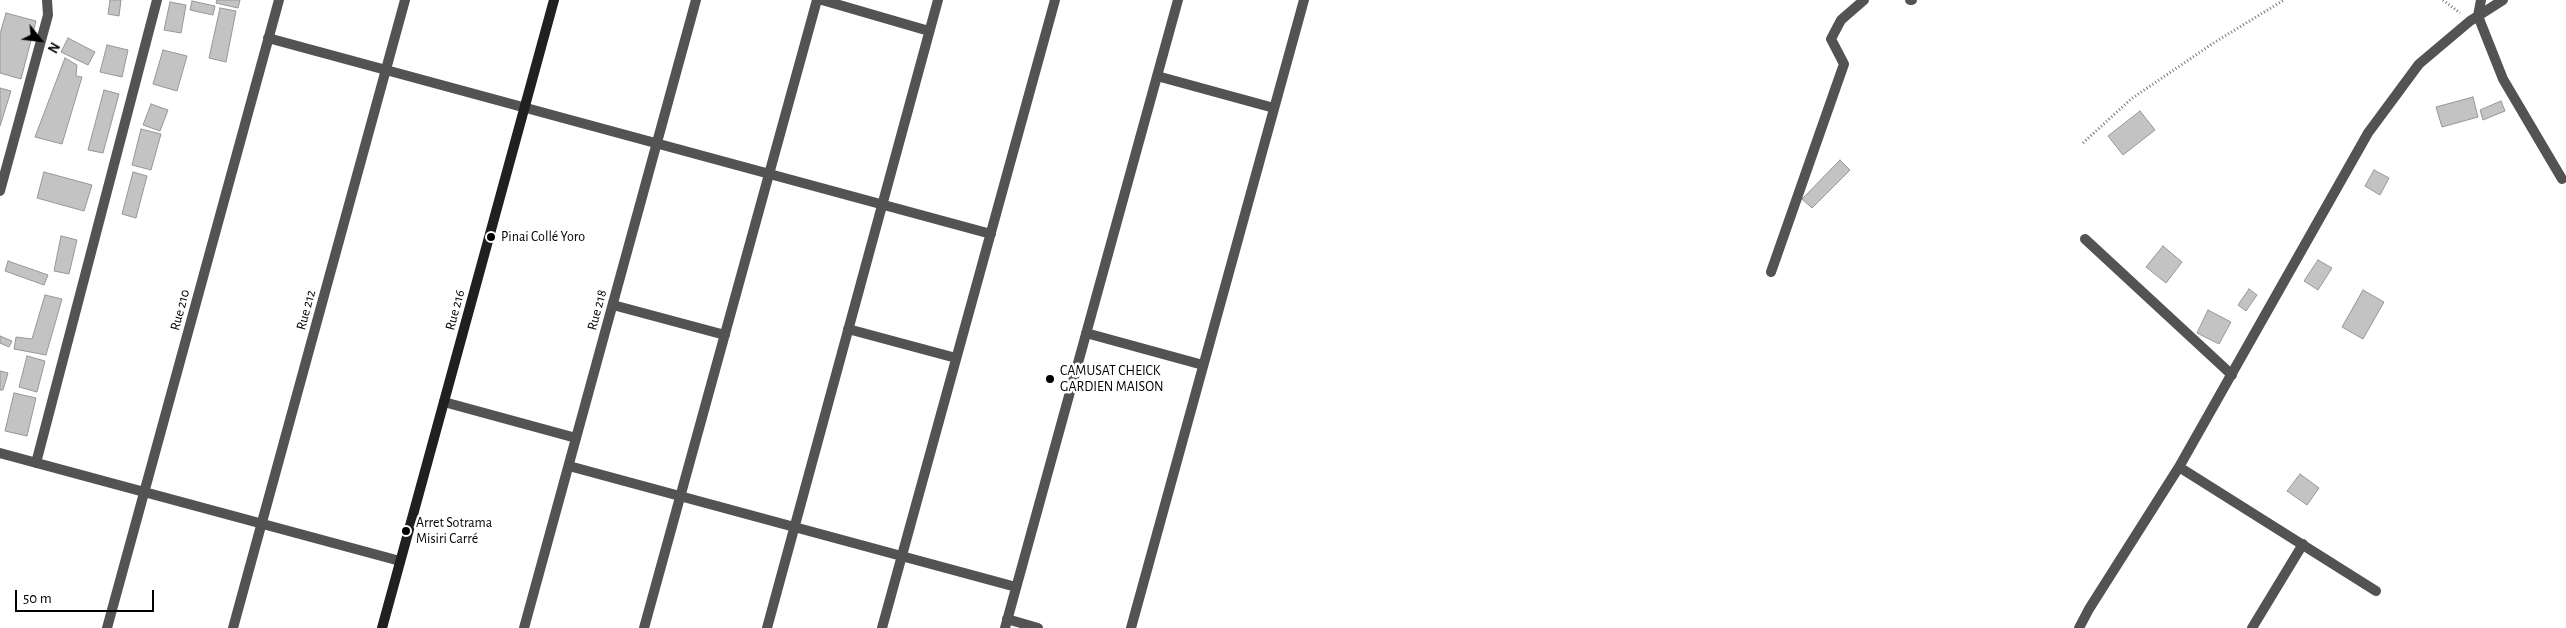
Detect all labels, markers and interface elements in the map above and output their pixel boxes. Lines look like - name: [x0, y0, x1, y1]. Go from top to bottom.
- north arrow: [15, 15, 65, 65]
- text: N: [45, 40, 62, 55]
- place label: Pinai Collé Yoro: [501, 229, 585, 245]
- marker: Pinai Collé Yoro: [485, 231, 497, 243]
- street label: Rue 210: [166, 288, 194, 332]
- street label: Rue 212: [293, 288, 319, 332]
- street label: Rue 216: [442, 288, 468, 332]
- street label: Rue 218: [584, 288, 610, 332]
- place label: CAMUSAT CHEICK GARDIEN MAISON: [1060, 363, 1164, 396]
- marker: CAMUSAT CHEICK GARDIEN MAISON: [1044, 373, 1056, 385]
- place label: Arret Sotrama Misiri Carré: [416, 515, 492, 548]
- marker: Arret Sotrama Misiri Carré: [400, 525, 412, 537]
- scale bar: [18, 580, 156, 612]
- text: 50 m: [23, 591, 52, 606]

